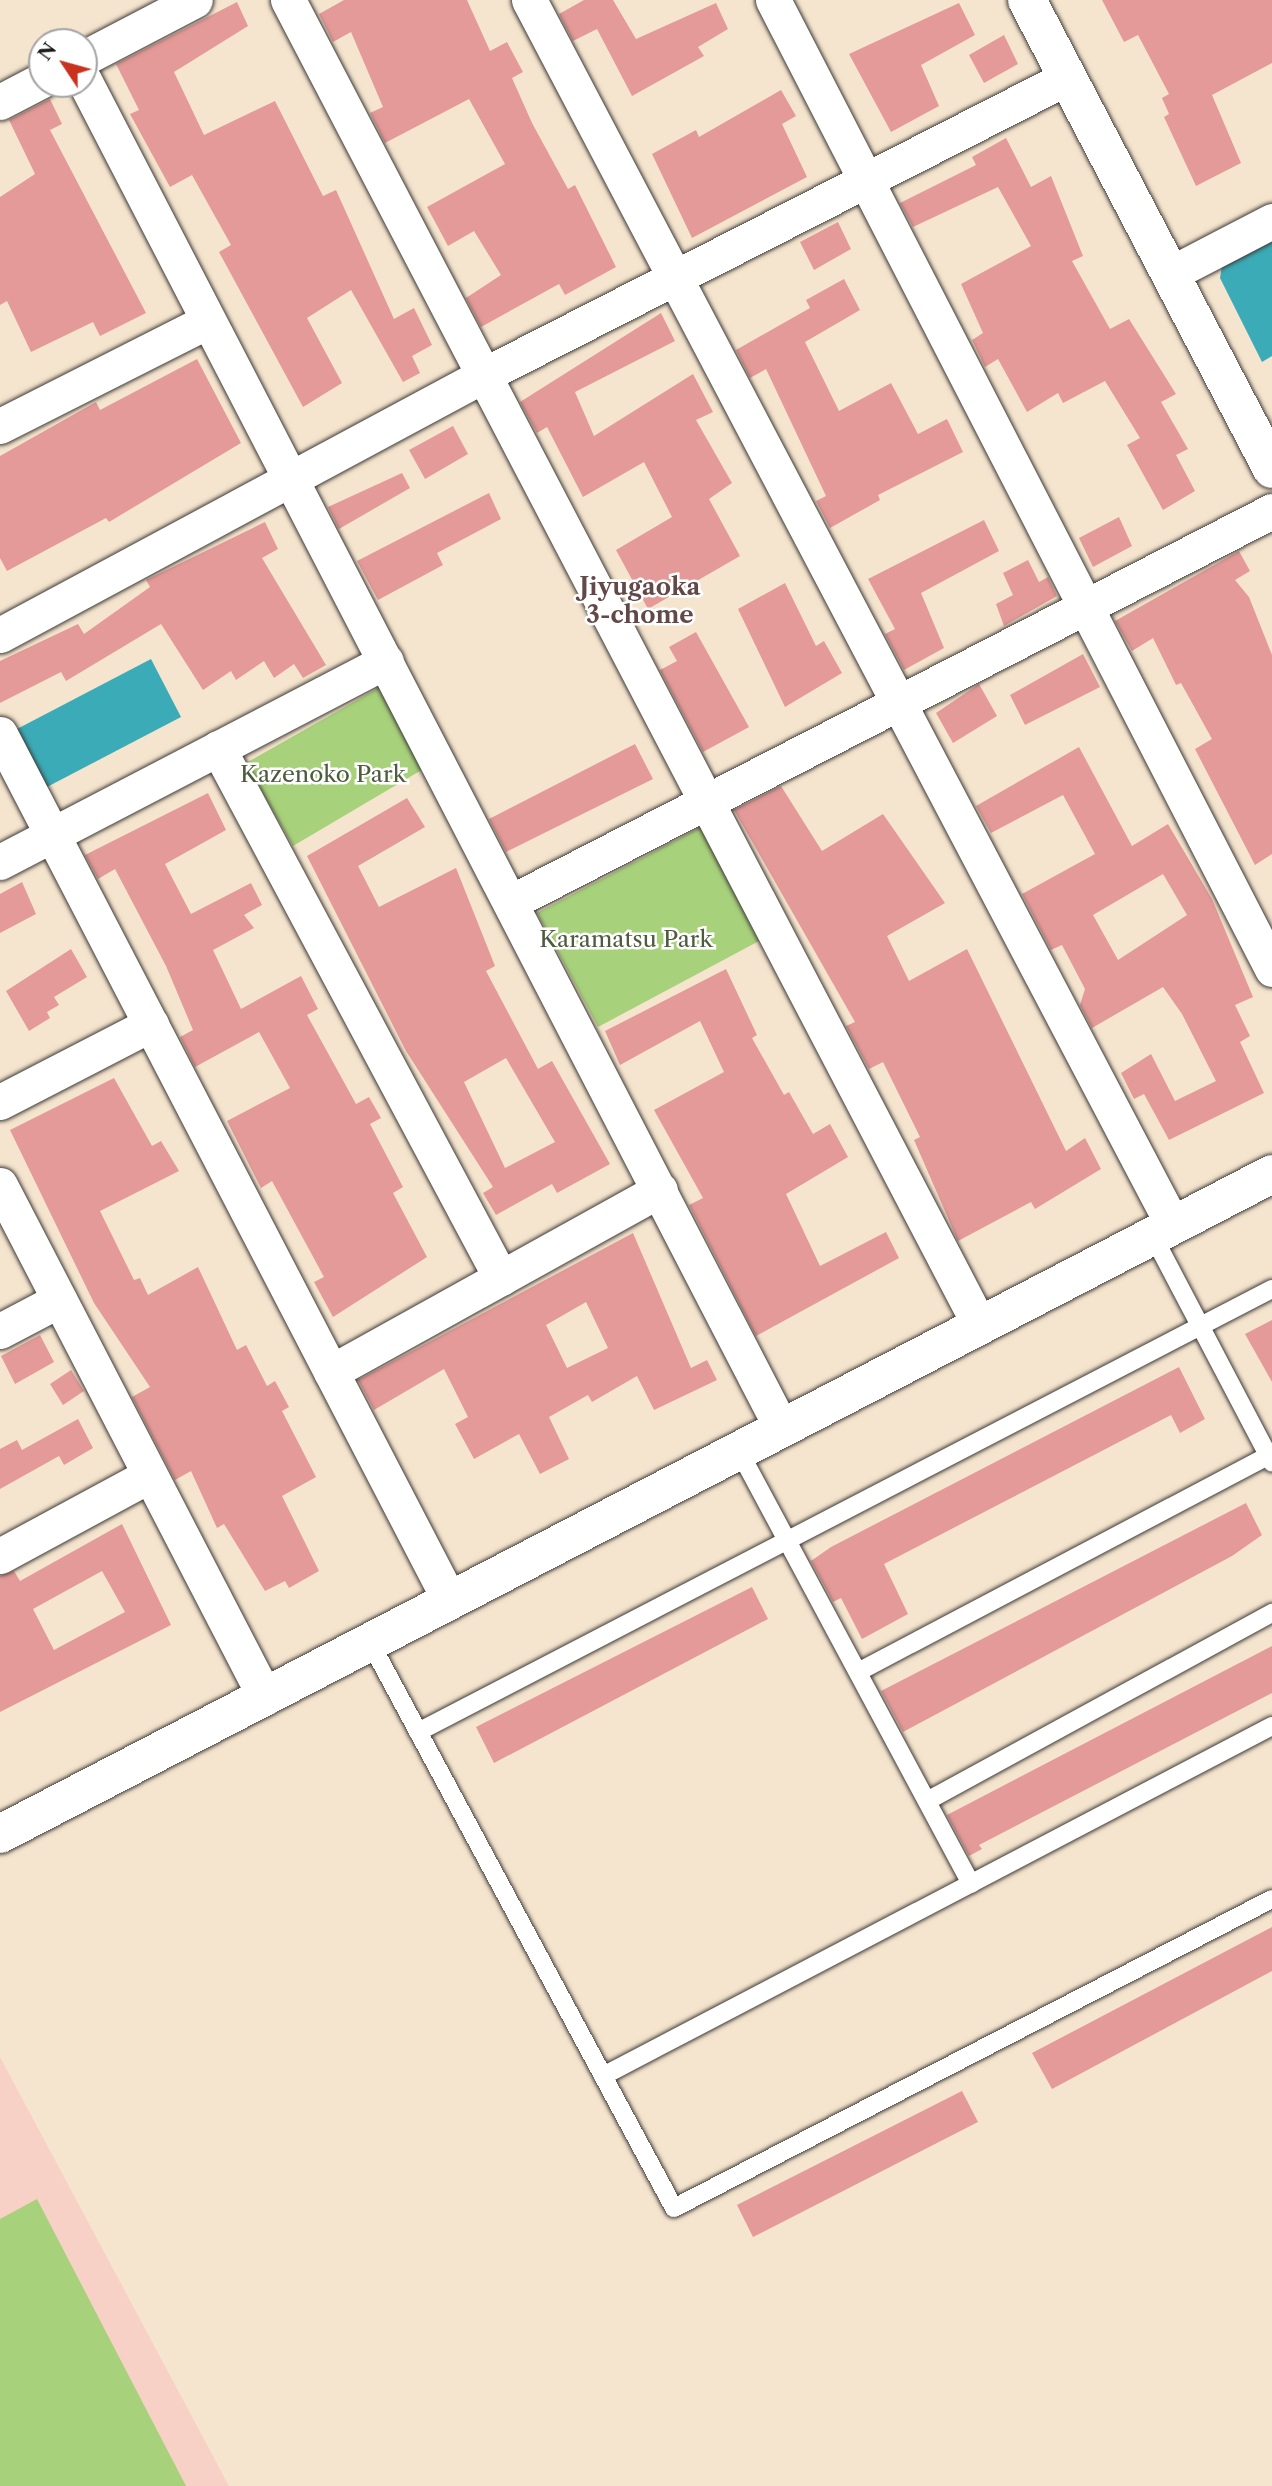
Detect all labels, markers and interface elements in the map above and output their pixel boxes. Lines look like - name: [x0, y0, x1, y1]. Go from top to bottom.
- north arrow: [28, 28, 98, 98]
- text: N: [33, 38, 61, 65]
- district label: Jiyugaoka 3-chome: [580, 573, 700, 629]
- park label: Kazenoko Park: [240, 760, 406, 788]
- park label: Karamatsu Park: [539, 925, 713, 953]

